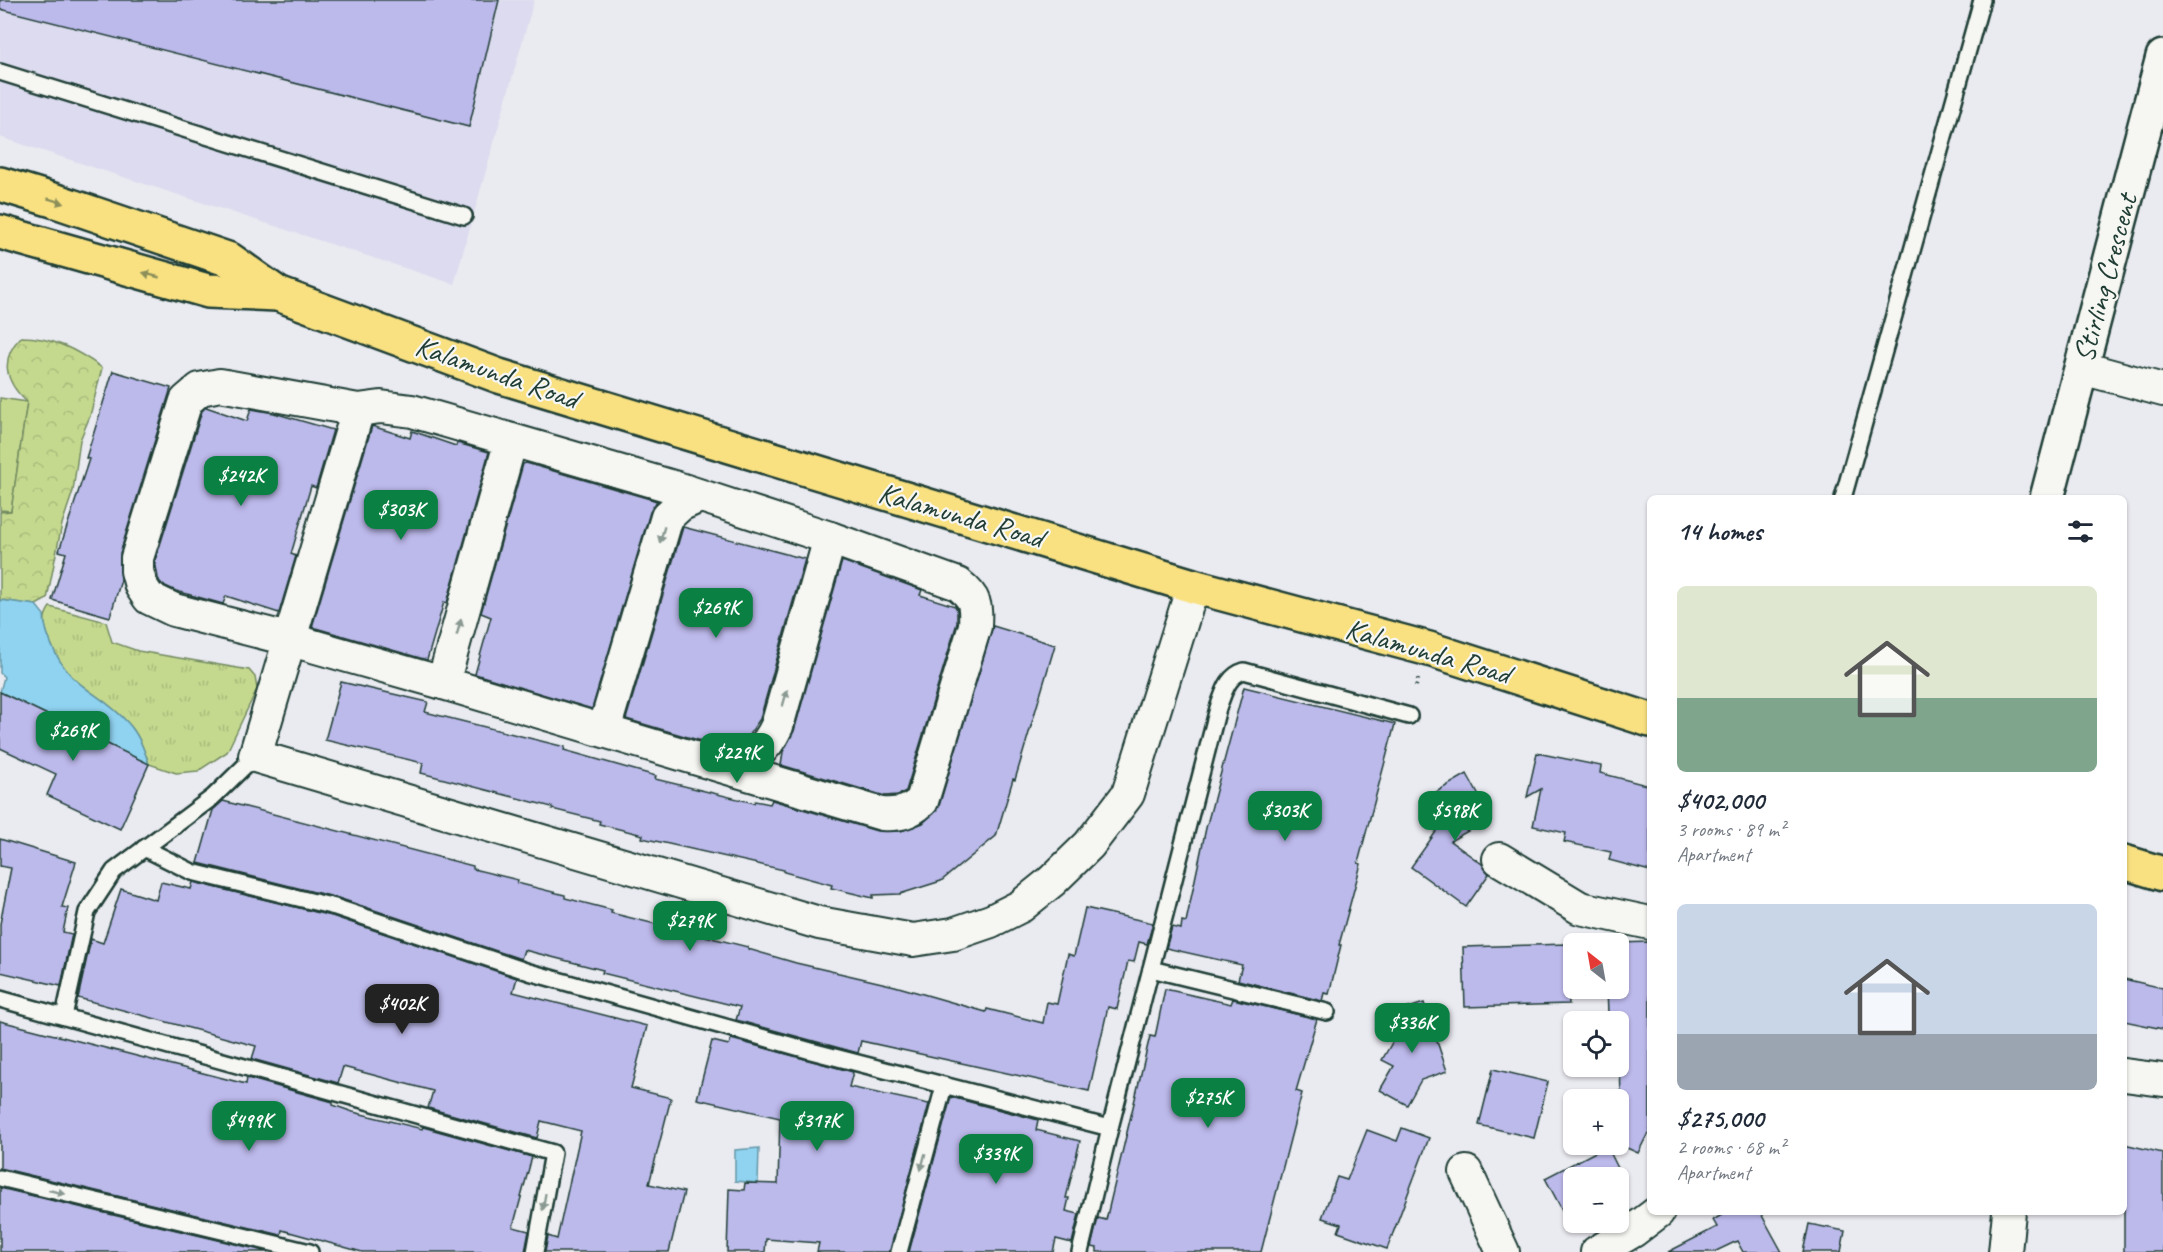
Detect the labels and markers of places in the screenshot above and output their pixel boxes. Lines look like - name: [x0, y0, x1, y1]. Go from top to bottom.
- pin: $242K: [199, 456, 283, 507]
- pin: $303K: [359, 490, 443, 541]
- pin: $269K: [674, 588, 758, 639]
- pin: $269K: [31, 711, 115, 762]
- pin: $229K: [695, 733, 779, 784]
- pin: $303K: [1243, 791, 1327, 842]
- pin: $598K: [1413, 791, 1497, 842]
- pin: $279K: [648, 901, 732, 952]
- pin: $402K: [360, 984, 444, 1035]
- pin: $336K: [1370, 1003, 1454, 1054]
- pin: $275K: [1166, 1078, 1250, 1129]
- pin: $499K: [207, 1101, 291, 1152]
- pin: $317K: [775, 1101, 859, 1152]
- pin: $339K: [954, 1134, 1038, 1185]

